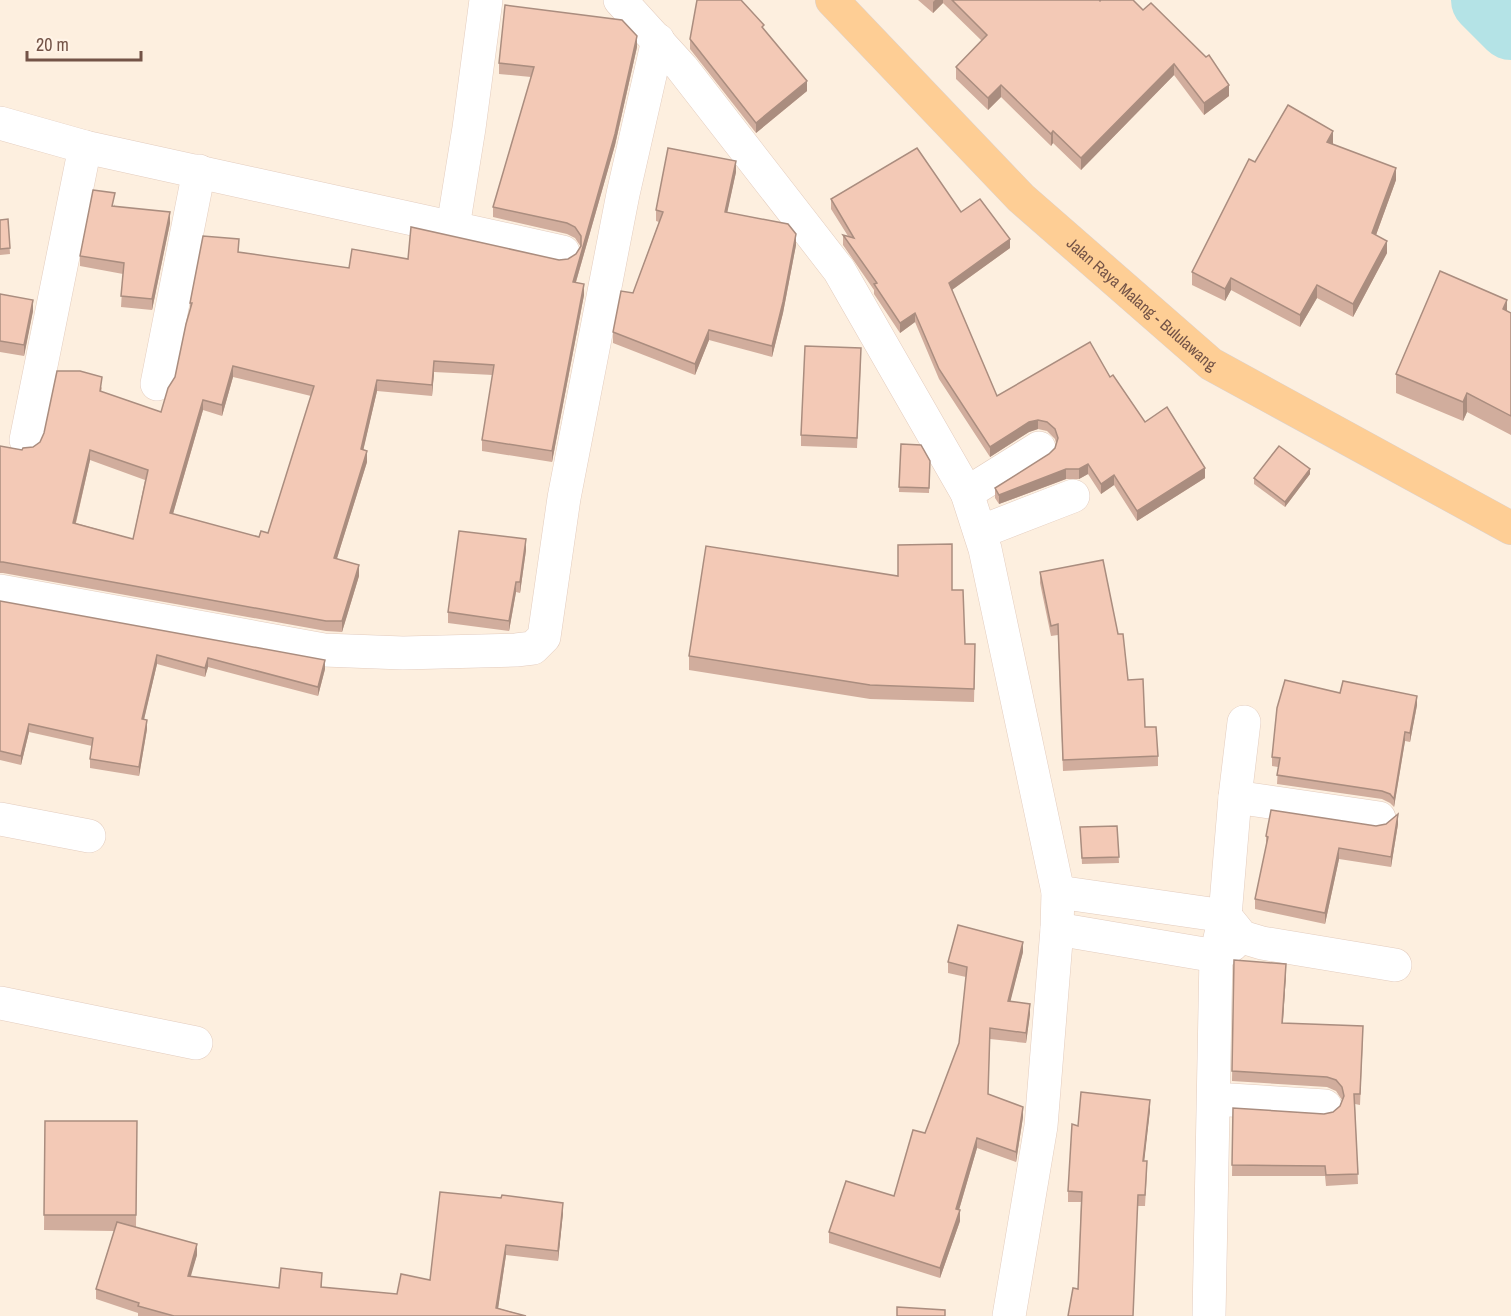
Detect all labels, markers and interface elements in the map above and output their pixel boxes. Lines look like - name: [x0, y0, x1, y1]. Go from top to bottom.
- scale bar: [27, 24, 141, 62]
- text: 20 m: [36, 32, 69, 57]
- street label: Jalan Raya Malang - Bululawang: [1062, 232, 1220, 376]

